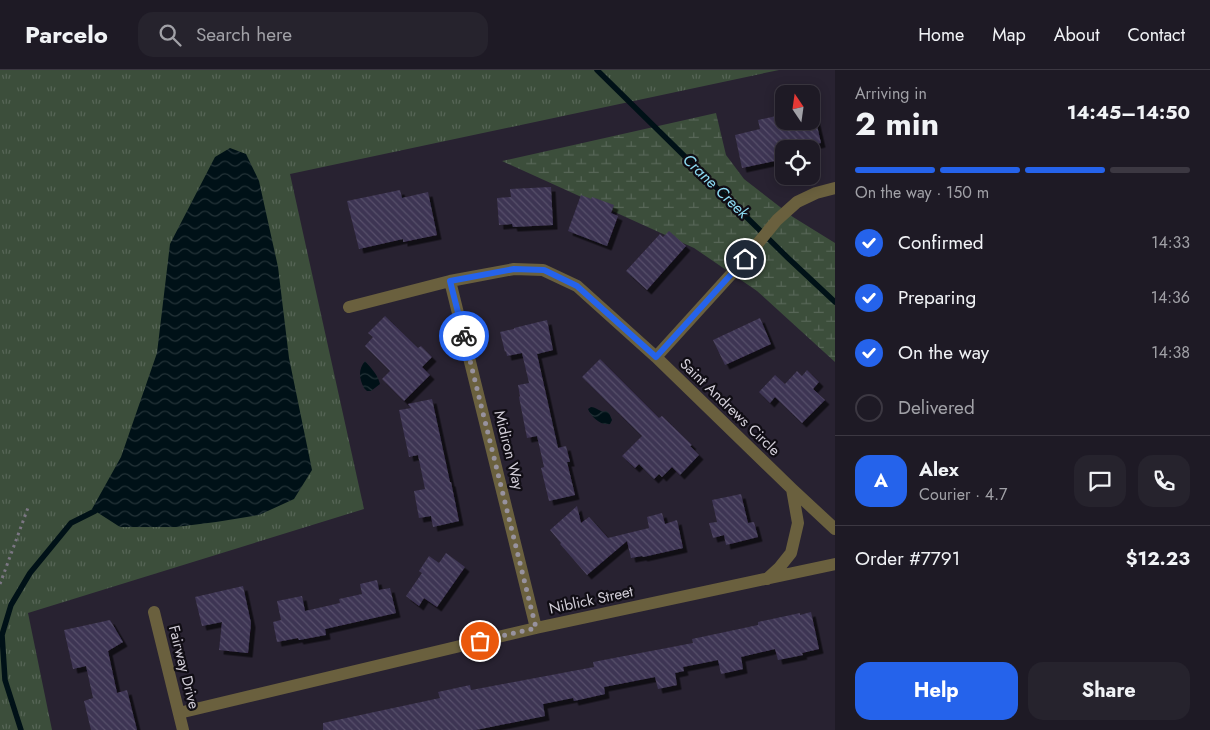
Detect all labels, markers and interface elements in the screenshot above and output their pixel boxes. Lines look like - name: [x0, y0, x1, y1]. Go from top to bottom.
- search box: [138, 12, 488, 57]
- text: Parcelo: [25, 17, 108, 52]
- icon: search: [156, 21, 184, 49]
- text: Search here: [196, 21, 292, 48]
- text: Home: [918, 22, 964, 48]
- text: Map: [992, 22, 1026, 48]
- text: About: [1054, 22, 1099, 48]
- text: Contact: [1127, 22, 1185, 48]
- text: Arriving in: [855, 82, 927, 105]
- north arrow: [775, 85, 820, 130]
- map controls: [775, 85, 820, 185]
- text: 14:45–14:50: [1067, 99, 1190, 126]
- text: 2 min: [855, 101, 939, 147]
- button: locate: [775, 140, 820, 185]
- water label: Crane Creek: [678, 148, 755, 224]
- text: On the way · 150 m: [855, 181, 989, 204]
- icon: check: [855, 229, 883, 257]
- text: Confirmed: [898, 229, 984, 256]
- text: 14:33: [1151, 231, 1190, 254]
- pin: [724, 238, 766, 280]
- icon: home: [731, 245, 759, 273]
- icon: check: [855, 284, 883, 312]
- text: Preparing: [898, 284, 976, 311]
- text: 14:36: [1151, 286, 1190, 309]
- courier: [439, 311, 489, 361]
- icon: bike: [450, 322, 478, 350]
- icon: check: [855, 339, 883, 367]
- text: On the way: [898, 339, 989, 366]
- text: 14:38: [1151, 341, 1190, 364]
- street label: Saint Andrews Circle: [675, 353, 785, 461]
- text: Delivered: [898, 394, 975, 421]
- street label: Midiron Way: [489, 408, 530, 492]
- button: chat: [1074, 455, 1126, 507]
- button: phone: [1138, 455, 1190, 507]
- text: Alex: [919, 456, 959, 483]
- text: A: [874, 467, 888, 494]
- text: Courier · 4.7: [919, 483, 1007, 506]
- text: Order #7791: [855, 545, 960, 572]
- text: $12.23: [1126, 545, 1190, 572]
- street label: Niblick Street: [547, 580, 635, 620]
- pin: [459, 620, 501, 662]
- street label: Fairway Drive: [163, 623, 205, 711]
- icon: bag: [466, 627, 494, 655]
- button: Help: [855, 662, 1018, 720]
- button: Share: [1028, 662, 1190, 720]

